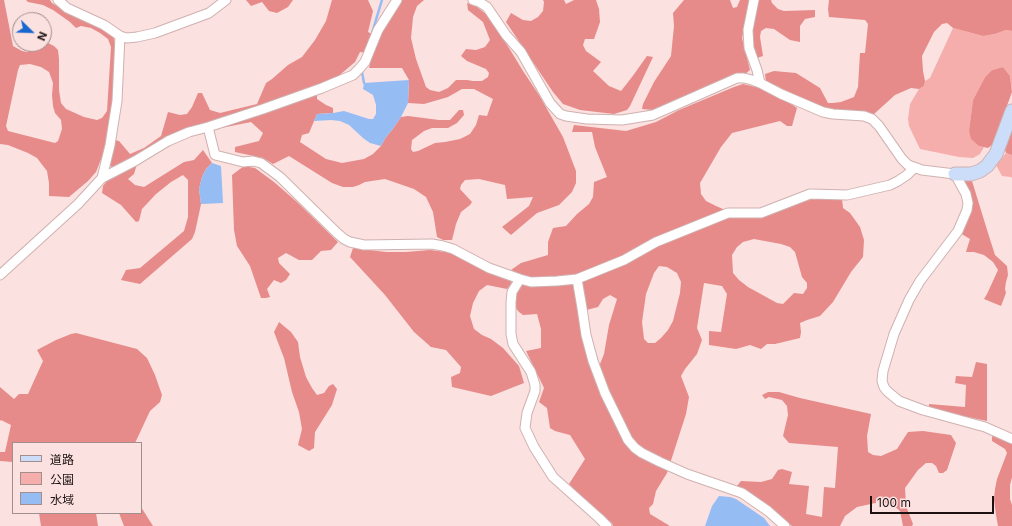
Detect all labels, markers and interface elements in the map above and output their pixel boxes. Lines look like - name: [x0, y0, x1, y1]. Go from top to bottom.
- north arrow: [12, 12, 52, 52]
- text: N: [34, 30, 50, 43]
- legend: [12, 442, 142, 514]
- text: 道路: [50, 452, 74, 467]
- text: 公園: [50, 472, 74, 487]
- scale bar: [872, 488, 996, 514]
- text: 水域: [50, 492, 74, 507]
- text: 100 m: [877, 495, 911, 510]

